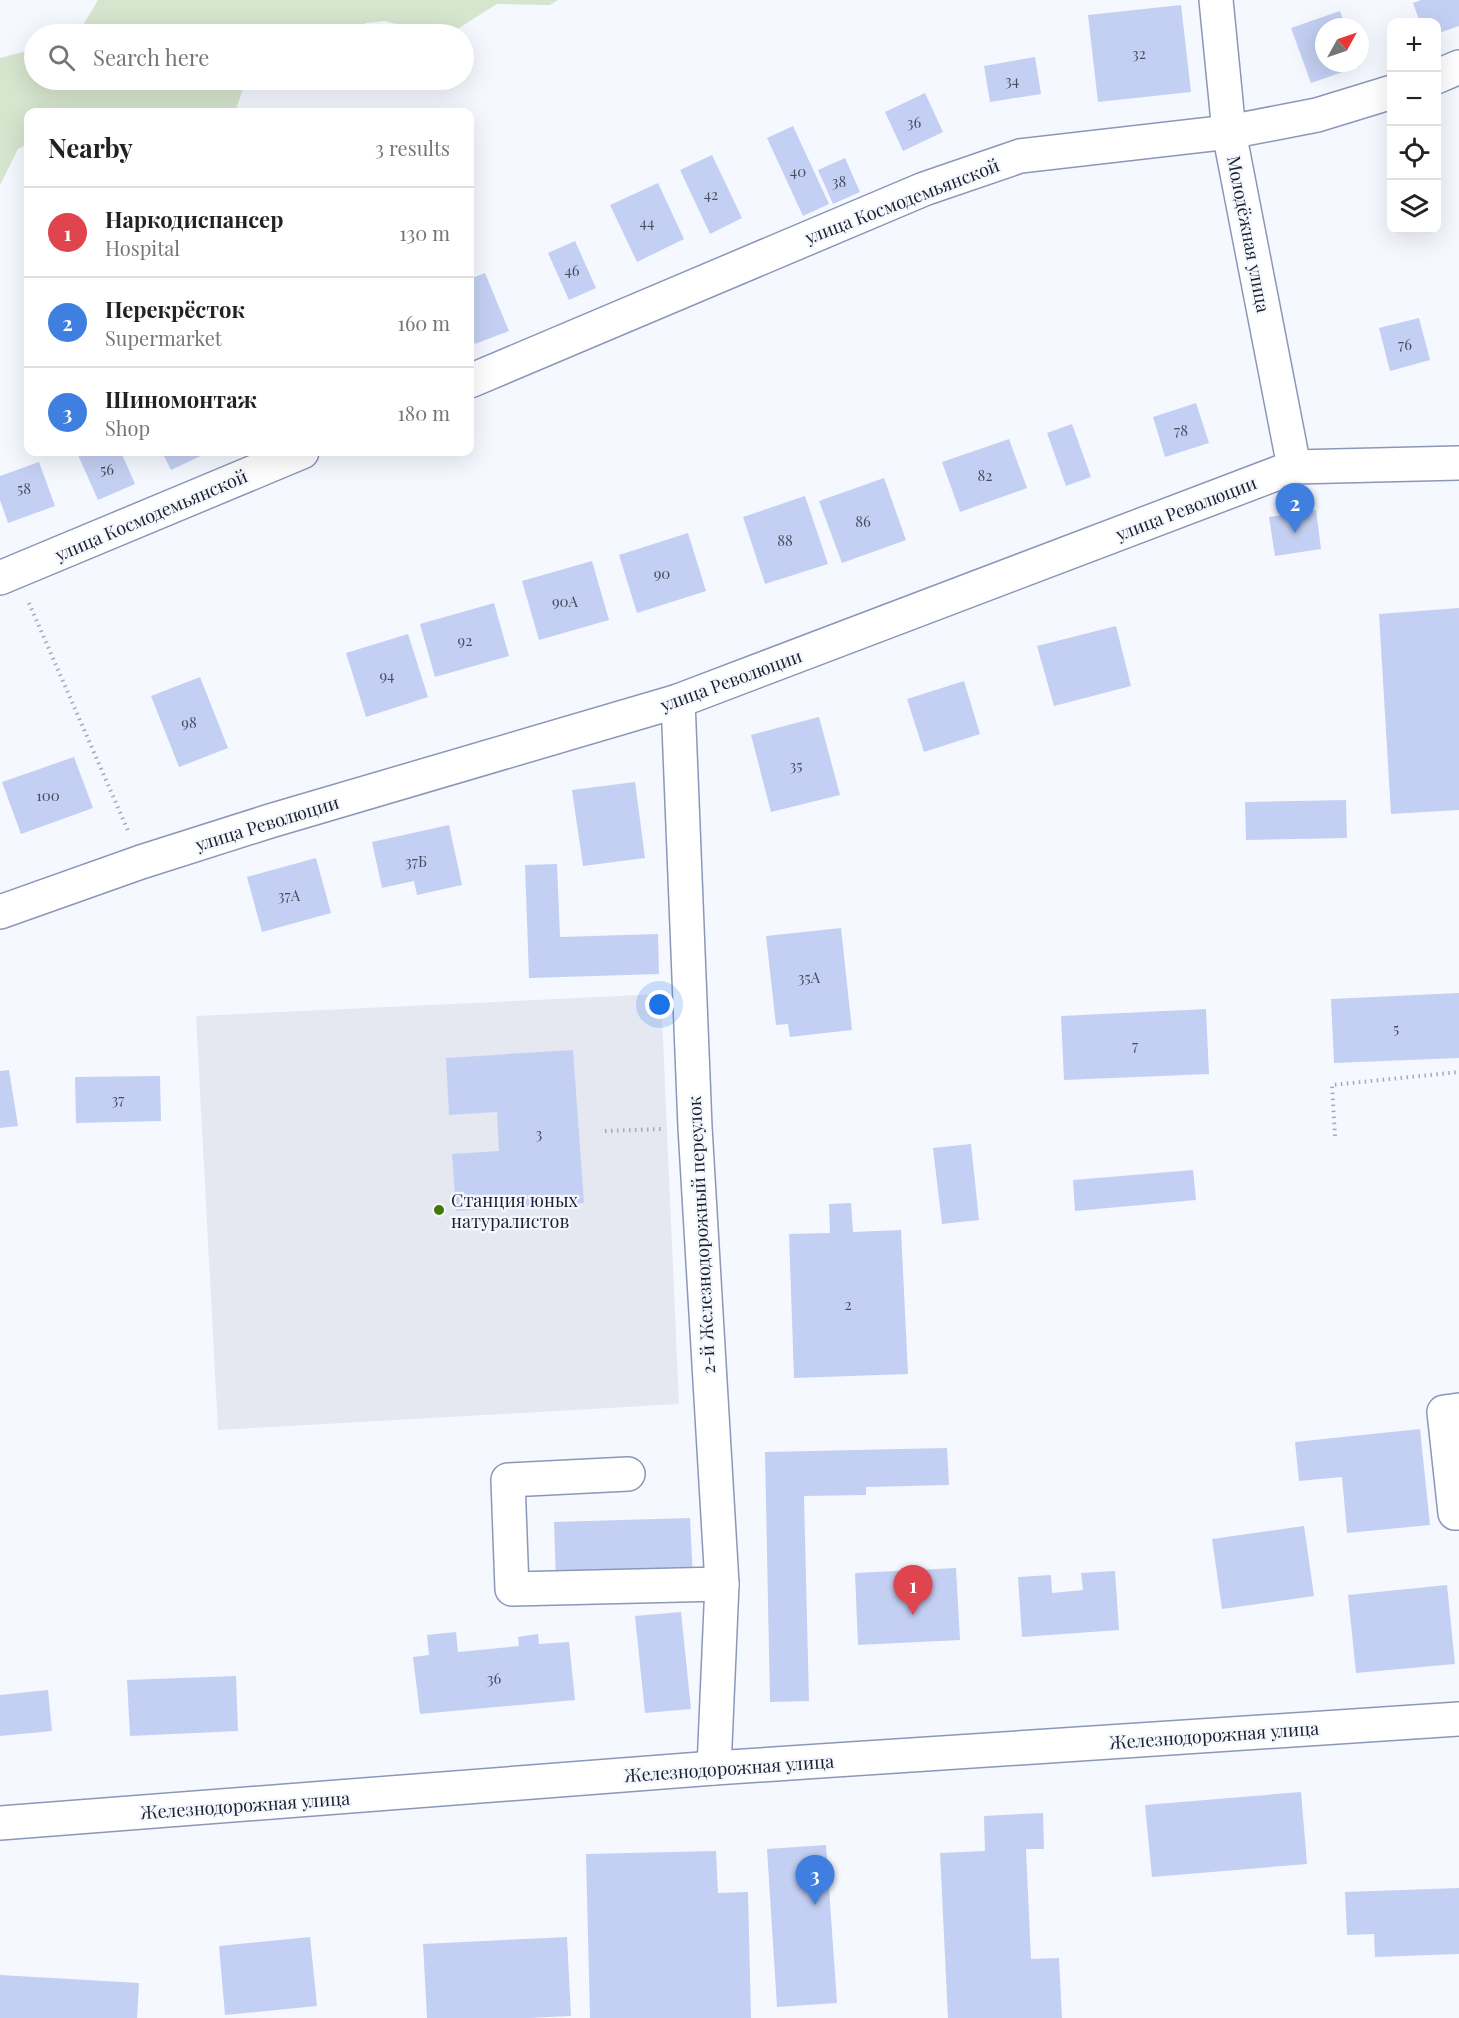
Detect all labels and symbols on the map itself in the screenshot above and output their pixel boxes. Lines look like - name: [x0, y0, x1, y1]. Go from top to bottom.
- north arrow: [1315, 18, 1369, 72]
- house number: 32: [1132, 43, 1146, 63]
- house number: 34: [1005, 70, 1019, 90]
- house number: 36: [907, 112, 921, 132]
- street label: улица Космодемьянской: [800, 153, 1003, 250]
- street label: Молодёжная улица: [1222, 154, 1276, 314]
- house number: 40: [790, 161, 806, 181]
- house number: 38: [832, 171, 846, 191]
- house number: 42: [704, 184, 718, 204]
- house number: 44: [640, 212, 654, 232]
- house number: 46: [564, 260, 580, 280]
- house number: 76: [1398, 334, 1412, 354]
- house number: 78: [1174, 420, 1188, 440]
- house number: 56: [100, 459, 114, 479]
- street label: улица Космодемьянской: [50, 464, 251, 567]
- house number: 82: [978, 465, 993, 485]
- street label: улица Революции: [1111, 470, 1260, 546]
- house number: 58: [17, 478, 31, 498]
- pin: 2: [1276, 484, 1314, 533]
- house number: 86: [855, 511, 871, 531]
- house number: 88: [777, 530, 793, 550]
- house number: 90: [654, 563, 670, 583]
- house number: 90А: [552, 591, 579, 611]
- house number: 92: [458, 630, 472, 650]
- street label: улица Революции: [656, 643, 805, 717]
- house number: 94: [379, 665, 395, 685]
- house number: 98: [181, 712, 197, 732]
- house number: 35: [790, 755, 803, 775]
- house number: 100: [36, 785, 60, 805]
- street label: улица Революции: [191, 790, 342, 857]
- house number: 37Б: [405, 851, 427, 871]
- house number: 37А: [278, 885, 301, 905]
- house number: 35А: [798, 967, 821, 987]
- your location: [645, 990, 674, 1019]
- house number: 5: [1393, 1018, 1399, 1038]
- house number: 7: [1132, 1035, 1138, 1055]
- house number: 37: [112, 1089, 124, 1109]
- street label: 2-й Железнодорожный переулок: [682, 1095, 720, 1375]
- house number: 3: [536, 1123, 543, 1143]
- place label: Станция юных натуралистов: [451, 1188, 579, 1233]
- marker: Станция юных натуралистов: [432, 1203, 446, 1217]
- house number: 2: [844, 1294, 852, 1314]
- pin: 1: [894, 1566, 932, 1615]
- house number: 36: [487, 1668, 501, 1688]
- street label: Железнодорожная улица: [1108, 1716, 1320, 1754]
- street label: Железнодорожная улица: [623, 1749, 835, 1787]
- street label: Железнодорожная улица: [139, 1786, 351, 1824]
- pin: 3: [796, 1856, 834, 1905]

